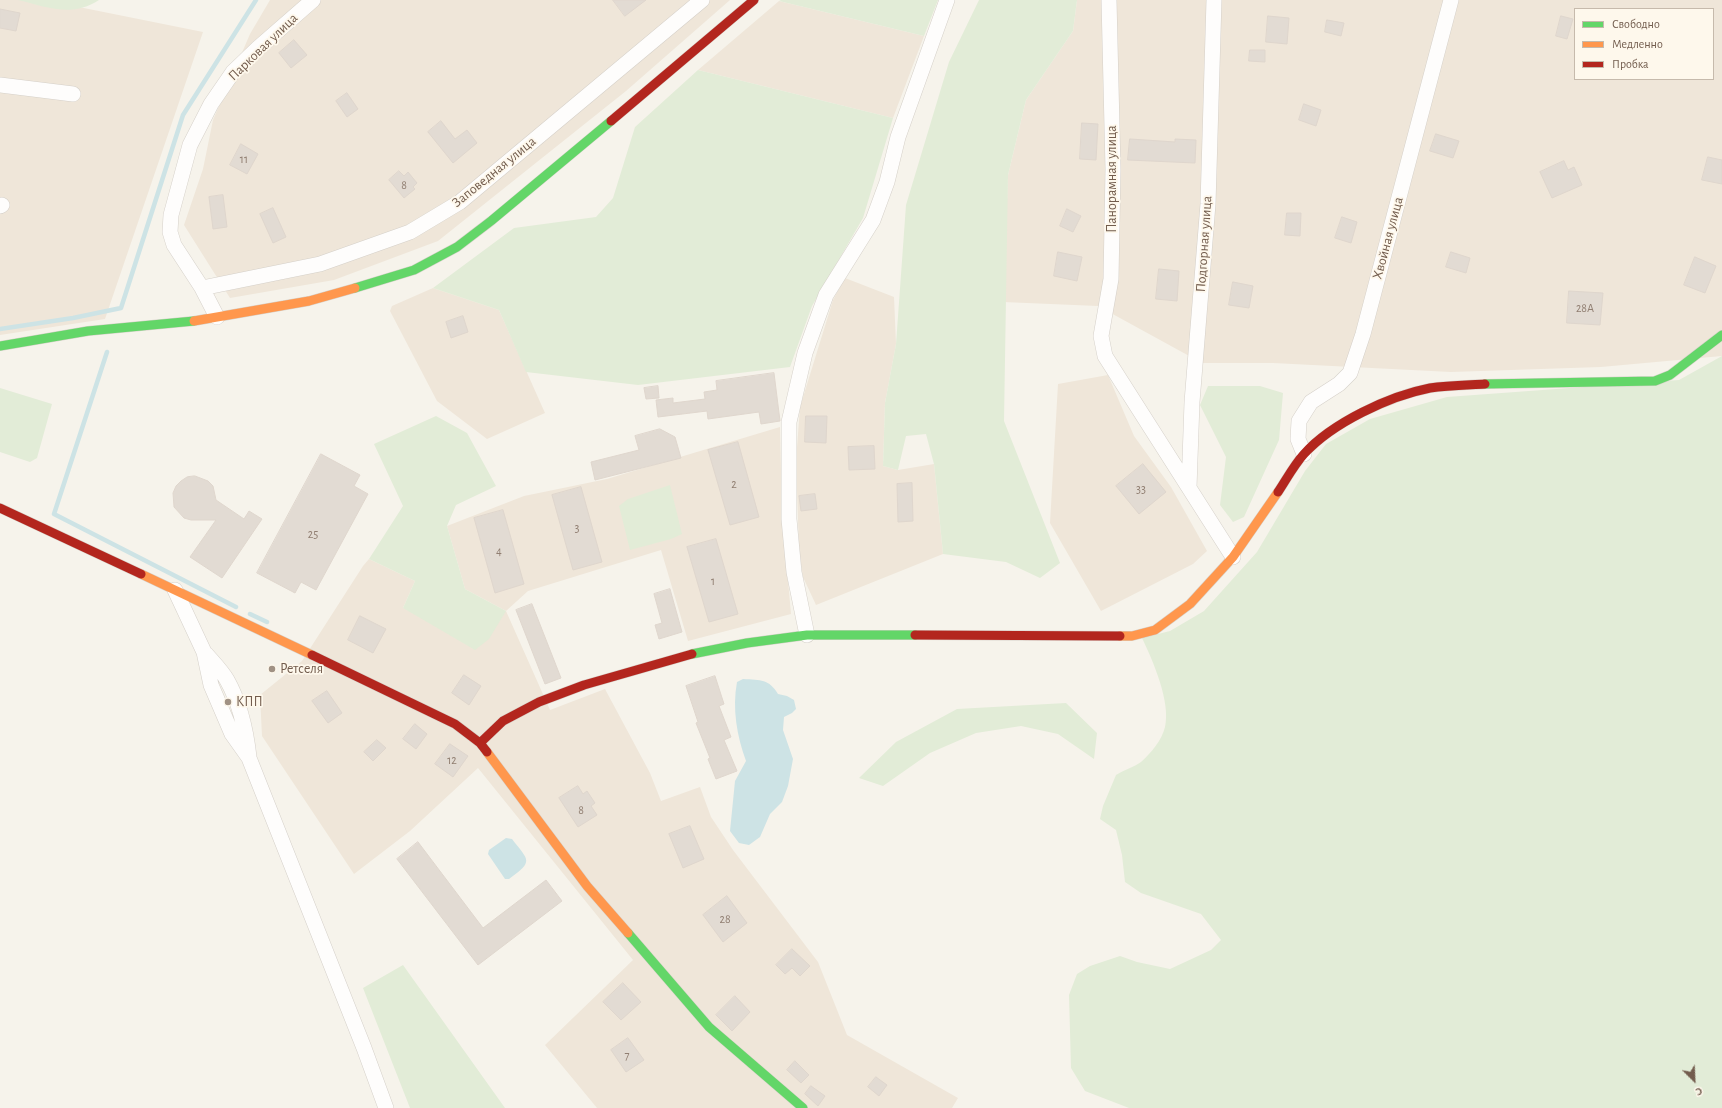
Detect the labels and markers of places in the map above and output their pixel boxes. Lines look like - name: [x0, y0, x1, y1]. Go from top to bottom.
- place label: Ретселя: [280, 661, 323, 677]
- marker: Ретселя: [267, 664, 277, 674]
- place label: КПП: [236, 694, 263, 710]
- marker: КПП: [223, 697, 233, 707]

